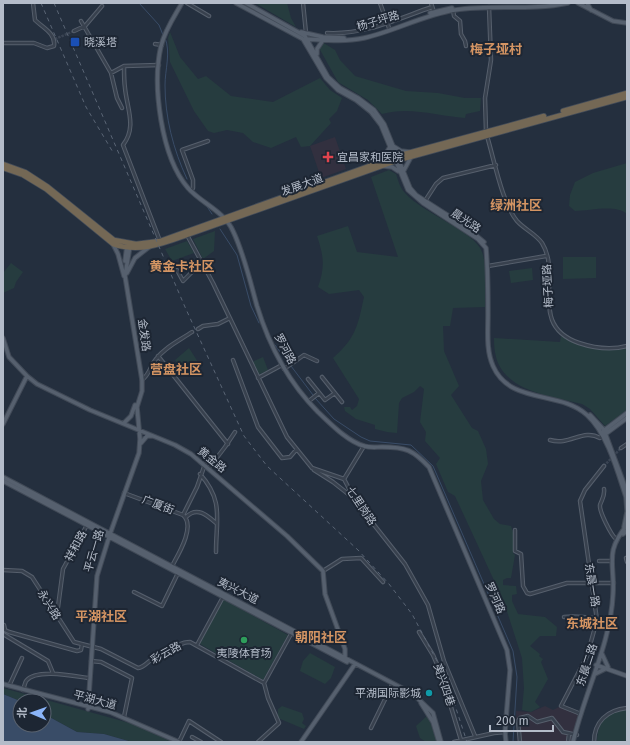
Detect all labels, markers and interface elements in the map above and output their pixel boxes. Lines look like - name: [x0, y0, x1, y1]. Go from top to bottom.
- street label: 杨子坪路: [355, 8, 401, 34]
- marker: 晓溪塔: [69, 36, 81, 48]
- place label: 晓溪塔: [84, 36, 117, 49]
- district label: 梅子垭村: [470, 42, 522, 57]
- marker: 宜昌家和医院: [322, 151, 334, 163]
- place label: 宜昌家和医院: [337, 151, 403, 164]
- street label: 发展大道: [279, 171, 325, 199]
- district label: 绿洲社区: [490, 198, 542, 213]
- street label: 晨光路: [449, 206, 483, 236]
- district label: 黄金卡社区: [149, 259, 215, 274]
- street label: 梅子垭路: [540, 264, 556, 308]
- street label: 金发路: [135, 318, 153, 352]
- street label: 罗河路: [272, 331, 298, 367]
- district label: 营盘社区: [150, 362, 202, 377]
- street label: 黄金路: [195, 445, 229, 475]
- street label: 七里岗路: [343, 484, 379, 528]
- street label: 广厦街: [140, 493, 176, 517]
- street label: 祥和路: [63, 528, 89, 564]
- street label: 平云一路: [82, 528, 106, 574]
- street label: 东晨一路: [582, 562, 602, 608]
- street label: 夷兴大道: [215, 575, 261, 607]
- street label: 罗河路: [482, 580, 508, 616]
- street label: 永兴路: [35, 588, 63, 622]
- district label: 平湖社区: [75, 609, 127, 624]
- district label: 东城社区: [566, 616, 618, 631]
- district label: 朝阳社区: [295, 630, 347, 645]
- marker: 夷陵体育场: [239, 635, 249, 645]
- street label: 彩云路: [148, 639, 184, 667]
- street label: 东晨二路: [574, 642, 600, 688]
- place label: 夷陵体育场: [217, 647, 272, 660]
- street label: 夷兴四巷: [431, 662, 457, 708]
- place label: 平湖国际影城: [355, 687, 421, 700]
- street label: 平湖大道: [72, 688, 118, 712]
- marker: 平湖国际影城: [424, 688, 434, 698]
- north arrow: [12, 693, 52, 733]
- text: 北: [16, 707, 29, 718]
- scale bar: [490, 707, 553, 733]
- text: 200 m: [496, 714, 529, 728]

